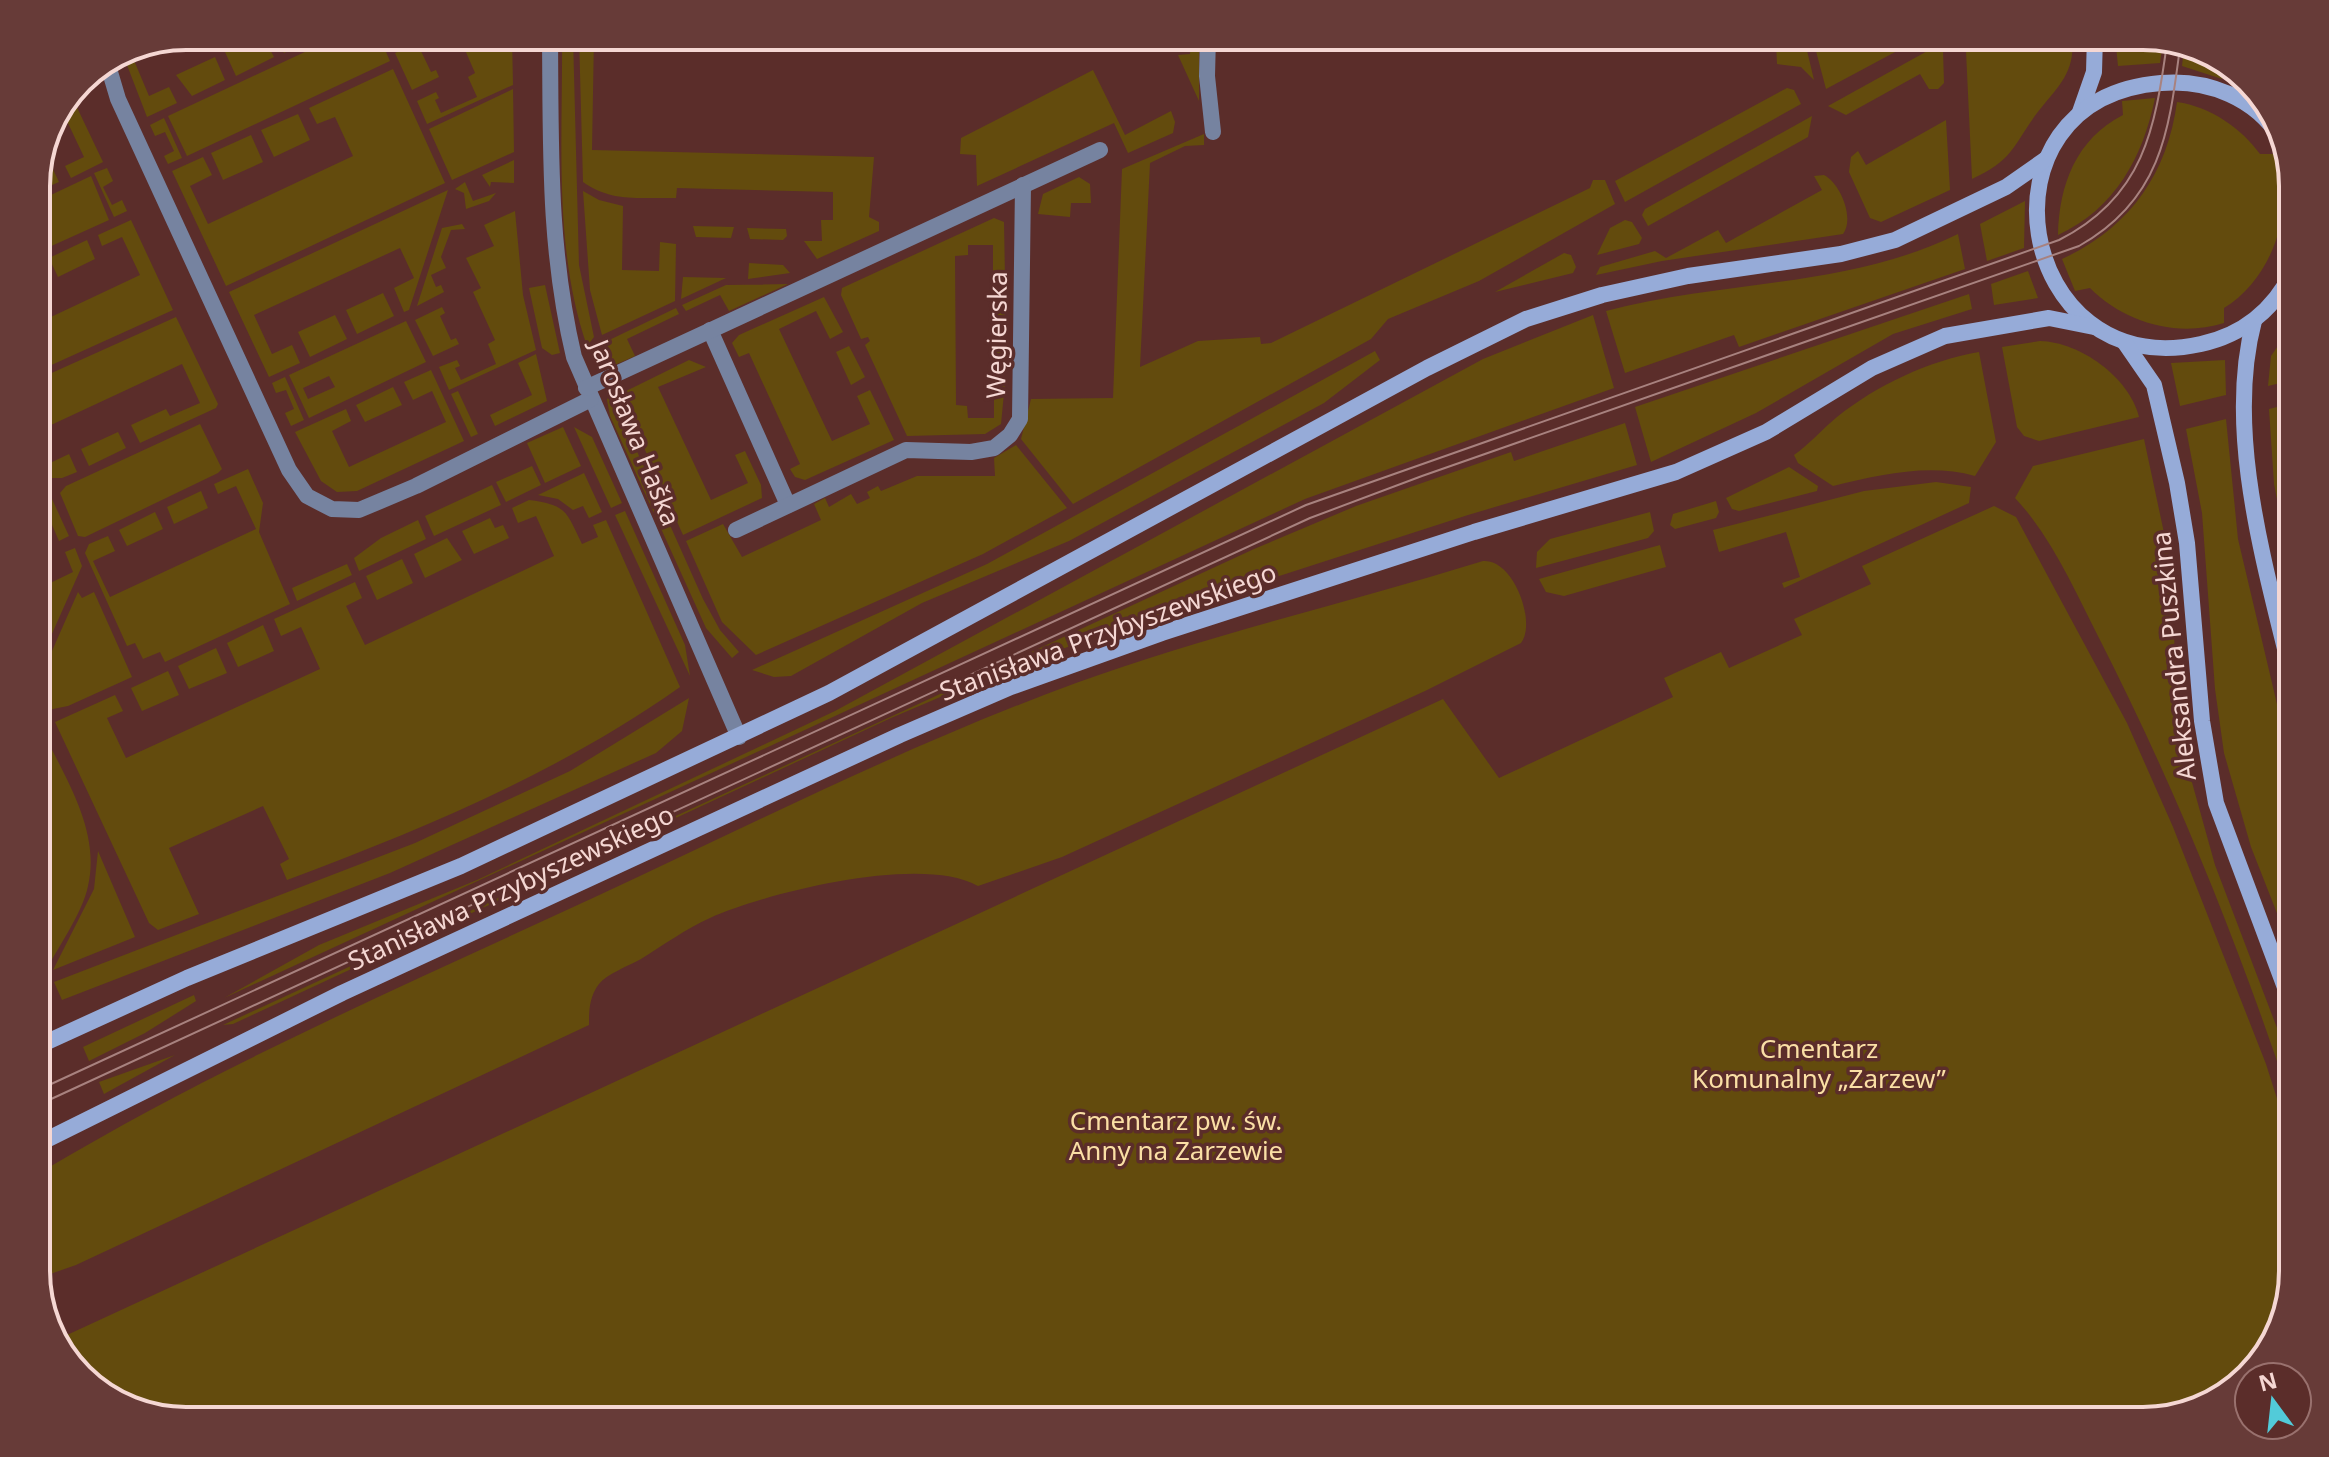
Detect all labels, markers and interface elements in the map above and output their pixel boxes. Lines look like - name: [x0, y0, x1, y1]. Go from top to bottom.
- street label: Węgierska: [977, 271, 1015, 399]
- street label: Jarosława Haška: [581, 331, 690, 531]
- street label: Aleksandra Puszkina: [2142, 530, 2204, 782]
- street label: Stanisława Przybyszewskiego: [934, 553, 1281, 709]
- street label: Stanisława Przybyszewskiego: [342, 796, 679, 979]
- park label: Cmentarz Komunalny „Zarzew”: [1692, 1030, 1947, 1096]
- park label: Cmentarz pw. św. Anny na Zarzewie: [1069, 1102, 1283, 1168]
- north arrow: [2233, 1361, 2313, 1441]
- text: N: [2255, 1364, 2280, 1398]

